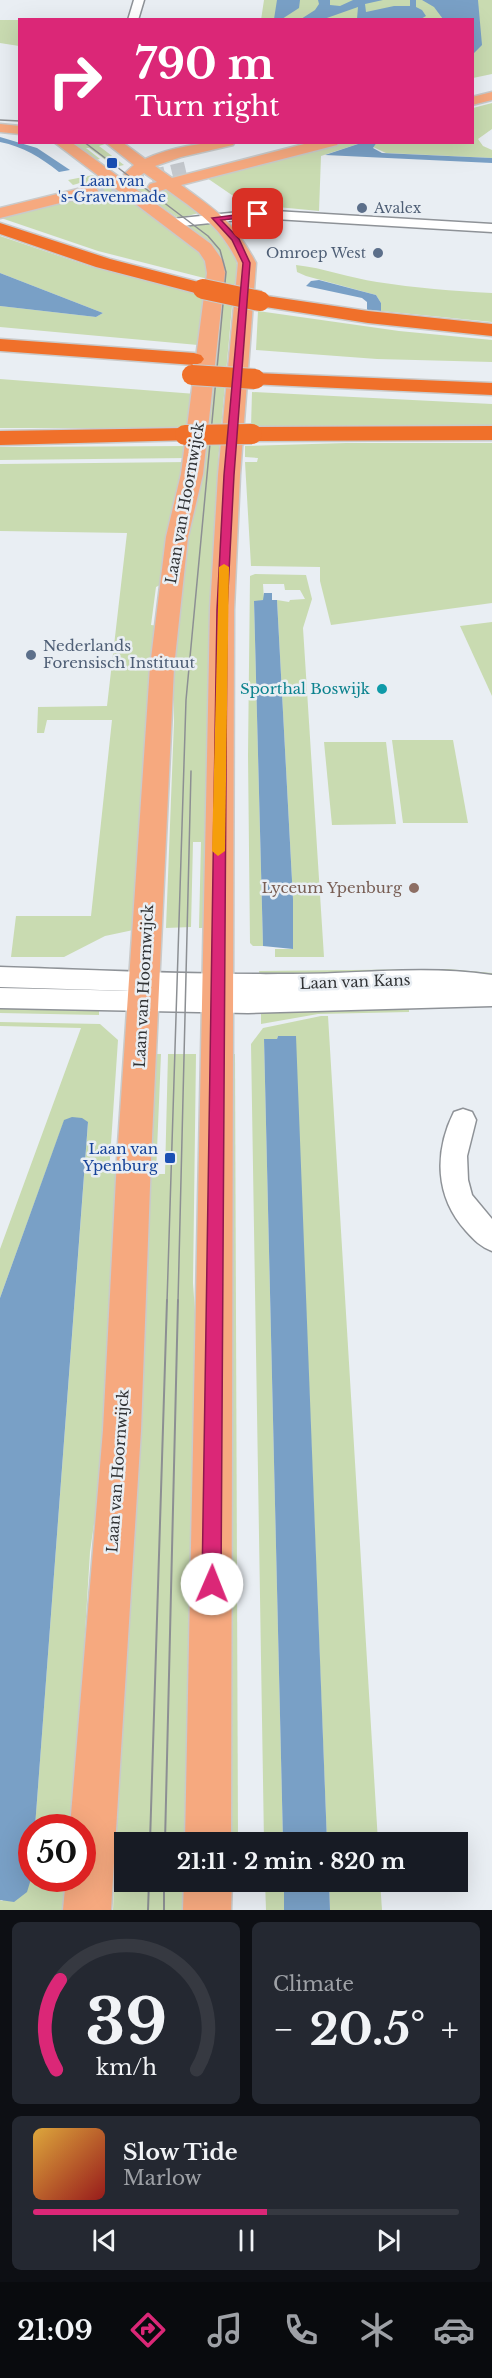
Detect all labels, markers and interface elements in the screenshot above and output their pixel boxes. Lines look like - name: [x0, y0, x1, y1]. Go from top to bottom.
- text: 790 m: [135, 38, 274, 90]
- icon: right: [36, 42, 114, 120]
- text: Turn right: [135, 90, 279, 123]
- marker: Laan van 's-Gravenmade: [105, 156, 119, 170]
- place label: Laan van 's-Gravenmade: [58, 172, 166, 206]
- pin: [232, 188, 283, 239]
- icon: arrive: [241, 197, 274, 230]
- place label: Avalex: [373, 199, 422, 217]
- marker: Avalex: [355, 201, 369, 215]
- place label: Omroep West: [266, 244, 367, 262]
- marker: Omroep West: [371, 246, 385, 260]
- street label: Laan van Hoornwijck: [161, 420, 208, 585]
- place label: Nederlands Forensisch Instituut: [43, 636, 195, 672]
- marker: Nederlands Forensisch Instituut: [24, 648, 38, 662]
- place label: Sporthal Boswijk: [240, 679, 371, 698]
- marker: Sporthal Boswijk: [375, 682, 389, 696]
- place label: Lyceum Ypenburg: [261, 878, 403, 897]
- marker: Lyceum Ypenburg: [407, 881, 421, 895]
- street label: Laan van Hoornwijck: [130, 903, 157, 1068]
- street label: Laan van Kans: [299, 970, 411, 993]
- place label: Laan van Ypenburg: [82, 1139, 159, 1175]
- marker: Laan van Ypenburg: [163, 1151, 177, 1165]
- street label: Laan van Hoornwijck: [102, 1388, 133, 1553]
- position arrow: [180, 1552, 244, 1616]
- speed limit sign: 50: [18, 1814, 96, 1892]
- text: 21:11 · 2 min · 820 m: [177, 1848, 405, 1875]
- text: Climate: [273, 1972, 354, 1996]
- text: 39: [85, 1983, 167, 2061]
- text: 20.5°: [309, 2001, 425, 2057]
- text: −: [273, 2009, 294, 2050]
- text: +: [441, 2009, 459, 2050]
- text: km/h: [96, 2054, 157, 2081]
- text: Slow Tide: [123, 2139, 238, 2166]
- text: Marlow: [123, 2166, 202, 2190]
- icon: previous: [88, 2224, 121, 2257]
- icon: pause: [230, 2224, 263, 2257]
- icon: next: [372, 2224, 405, 2257]
- icon: directions: [127, 2309, 169, 2351]
- icon: music: [204, 2309, 246, 2351]
- icon: phone: [280, 2309, 322, 2351]
- icon: climate: [356, 2309, 398, 2351]
- icon: car: [433, 2309, 475, 2351]
- text: 21:09: [17, 2314, 93, 2347]

